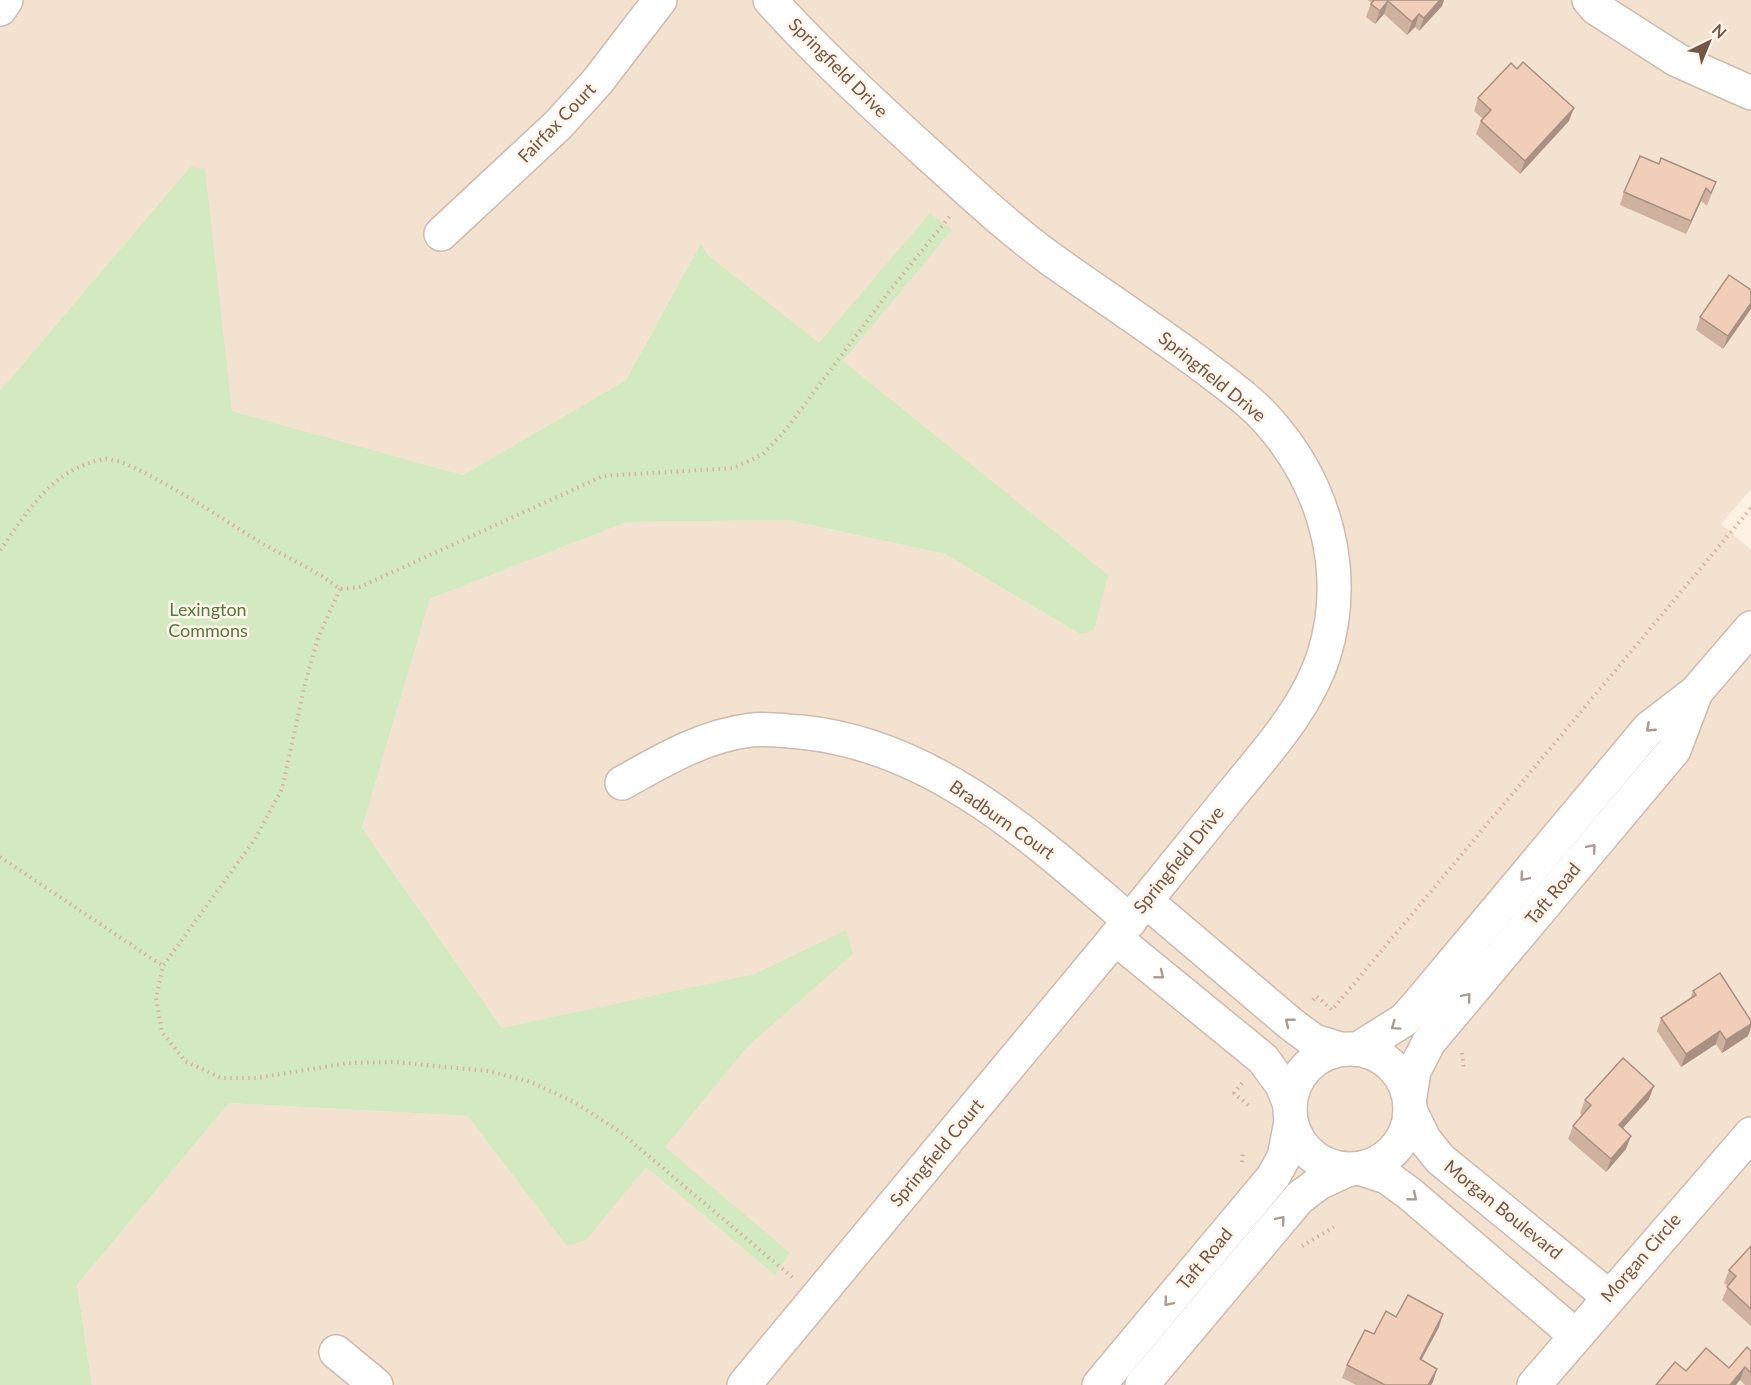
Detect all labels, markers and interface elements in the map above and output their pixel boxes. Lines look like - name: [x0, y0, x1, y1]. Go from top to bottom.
- north arrow: [1679, 12, 1739, 72]
- street label: Springfield Drive: [784, 13, 893, 122]
- text: N: [1709, 20, 1731, 42]
- street label: Fairfax Court: [513, 77, 600, 167]
- street label: Springfield Drive: [1155, 326, 1271, 426]
- park label: Lexington Commons: [168, 598, 248, 641]
- one-way arrow: [1647, 721, 1657, 732]
- street label: Bradburn Court: [946, 775, 1060, 864]
- street label: Springfield Drive: [1128, 801, 1228, 917]
- one-way arrow: [1585, 844, 1596, 855]
- street label: Taft Road: [1520, 858, 1585, 929]
- one-way arrow: [1521, 870, 1532, 881]
- one-way arrow: [1153, 968, 1164, 979]
- one-way arrow: [1459, 993, 1470, 1004]
- one-way arrow: [1285, 1018, 1296, 1029]
- one-way arrow: [1391, 1019, 1402, 1030]
- street label: Springfield Court: [885, 1094, 988, 1211]
- street label: Morgan Boulevard: [1440, 1155, 1567, 1264]
- one-way arrow: [1406, 1189, 1417, 1200]
- street label: Morgan Circle: [1596, 1208, 1685, 1306]
- one-way arrow: [1273, 1216, 1284, 1227]
- street label: Taft Road: [1172, 1223, 1237, 1294]
- one-way arrow: [1164, 1295, 1175, 1306]

